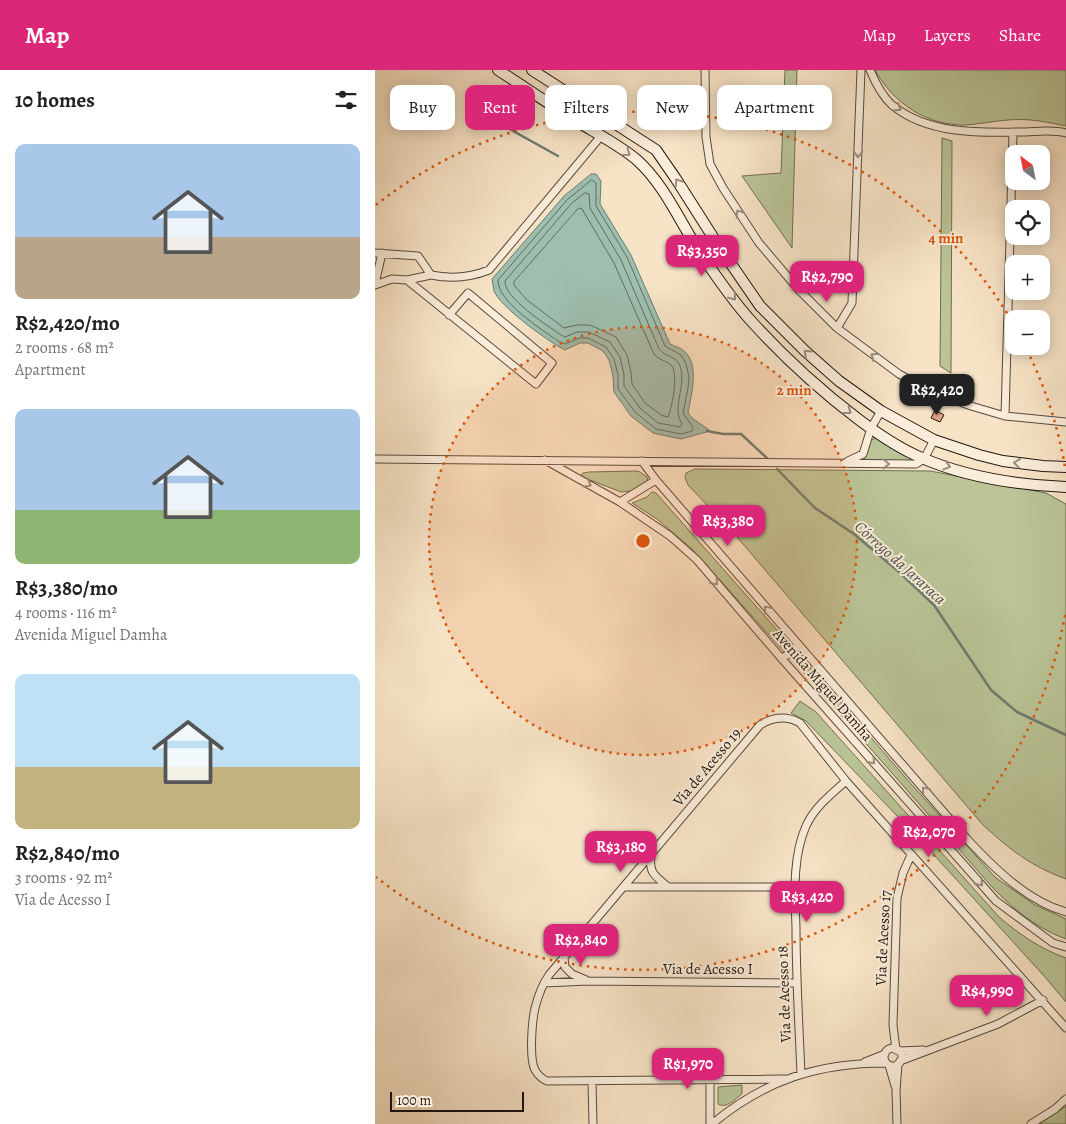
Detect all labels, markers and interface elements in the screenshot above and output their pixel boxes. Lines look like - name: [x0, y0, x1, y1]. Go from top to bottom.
- text: Map: [25, 19, 69, 51]
- text: Map: [863, 23, 896, 47]
- text: Layers: [924, 23, 971, 47]
- text: Share: [999, 23, 1041, 47]
- chip: Buy: [390, 85, 455, 130]
- chip: Rent: [465, 85, 535, 130]
- chip: Filters: [545, 85, 627, 130]
- chip: New: [637, 85, 707, 130]
- chip: Apartment: [717, 85, 832, 130]
- text: 10 homes: [15, 86, 95, 114]
- icon: filters: [332, 86, 360, 114]
- one-way arrow: [893, 102, 902, 112]
- north arrow: [1005, 145, 1050, 190]
- map controls: [1005, 145, 1050, 355]
- one-way arrow: [621, 147, 631, 156]
- one-way arrow: [852, 150, 863, 158]
- icon: home: [143, 177, 233, 267]
- one-way arrow: [675, 179, 685, 188]
- button: locate: [1005, 200, 1050, 245]
- one-way arrow: [736, 210, 746, 219]
- text: 4 min: [928, 228, 964, 248]
- pin: R$3,350: [656, 234, 748, 277]
- text: R$3,350: [677, 240, 727, 262]
- button: +: [1005, 255, 1050, 300]
- pin: R$2,790: [781, 260, 873, 303]
- text: R$2,790: [801, 266, 853, 288]
- one-way arrow: [728, 291, 736, 300]
- text: R$2,420/mo: [15, 309, 120, 337]
- button: −: [1005, 310, 1050, 355]
- text: 2 rooms · 68 m²: [15, 337, 114, 359]
- one-way arrow: [804, 350, 813, 359]
- one-way arrow: [870, 353, 880, 362]
- text: Apartment: [15, 359, 86, 381]
- pin: R$2,420: [891, 374, 983, 416]
- text: R$2,420: [910, 379, 964, 401]
- text: 2 min: [776, 380, 812, 400]
- one-way arrow: [842, 406, 851, 414]
- icon: home: [143, 442, 233, 532]
- one-way arrow: [882, 458, 890, 469]
- one-way arrow: [1013, 458, 1021, 469]
- one-way arrow: [942, 461, 951, 471]
- one-way arrow: [582, 477, 591, 487]
- pin: R$3,380: [682, 504, 774, 547]
- text: R$3,380: [702, 510, 754, 532]
- water label: Córrego da Jararaca: [850, 516, 951, 610]
- centre of rings: [634, 532, 652, 550]
- text: R$3,380/mo: [15, 574, 118, 602]
- one-way arrow: [710, 576, 718, 585]
- text: 4 rooms · 116 m²: [15, 602, 117, 624]
- one-way arrow: [764, 605, 773, 614]
- text: Avenida Miguel Damha: [15, 624, 167, 646]
- street label: Avenida Miguel Damha: [768, 624, 877, 745]
- icon: home: [143, 707, 233, 797]
- street label: Via de Acesso 19: [668, 724, 746, 811]
- one-way arrow: [866, 756, 875, 765]
- one-way arrow: [921, 787, 930, 796]
- pin: R$2,070: [883, 816, 975, 858]
- text: R$2,070: [903, 821, 955, 843]
- pin: R$3,180: [575, 830, 667, 873]
- text: R$3,180: [596, 836, 646, 858]
- text: R$2,840/mo: [15, 839, 120, 867]
- text: 3 rooms · 92 m²: [15, 867, 113, 889]
- one-way arrow: [974, 877, 983, 886]
- pin: R$3,420: [761, 880, 853, 923]
- text: R$3,420: [781, 886, 833, 908]
- text: Via de Acesso I: [15, 889, 111, 911]
- street label: Via de Acesso 17: [870, 889, 896, 987]
- pin: R$2,840: [535, 924, 627, 966]
- text: R$2,840: [555, 929, 608, 951]
- street label: Via de Acesso 18: [772, 945, 796, 1044]
- street label: Via de Acesso I: [662, 959, 753, 979]
- pin: R$4,990: [941, 974, 1033, 1017]
- text: R$4,990: [961, 980, 1013, 1002]
- pin: R$1,970: [642, 1048, 734, 1090]
- text: R$1,970: [663, 1053, 713, 1075]
- scale bar: [390, 1089, 524, 1112]
- text: 100 m: [397, 1091, 431, 1110]

